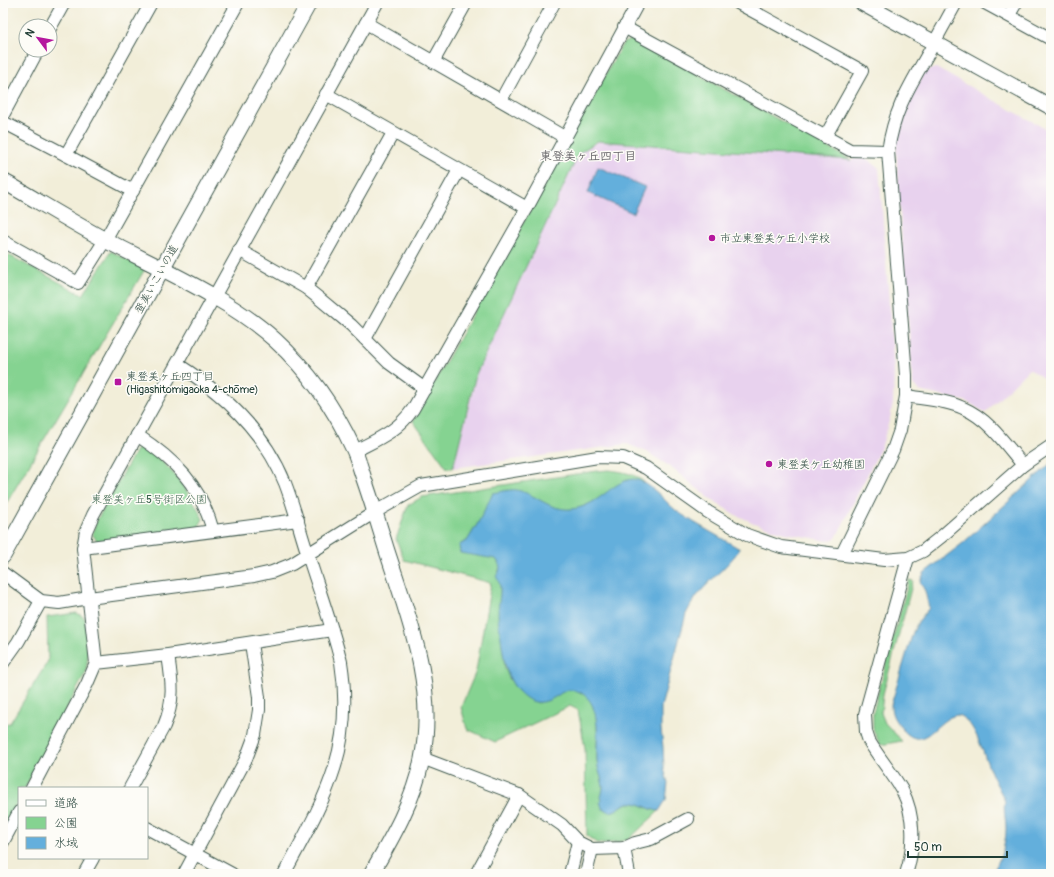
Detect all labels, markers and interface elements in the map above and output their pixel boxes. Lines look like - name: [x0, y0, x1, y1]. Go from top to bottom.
- north arrow: [18, 18, 58, 58]
- text: N: [22, 26, 38, 40]
- district label: 東登美ヶ丘四丁目: [540, 149, 636, 164]
- place label: 市立東登美ケ丘小学校: [720, 232, 830, 245]
- marker: 市立東登美ケ丘小学校: [707, 233, 717, 243]
- street label: 登美いこいの道: [132, 242, 181, 316]
- place label: 東登美ヶ丘四丁目 (Higashitomigaoka 4-chōme): [126, 370, 258, 396]
- marker: 東登美ヶ丘四丁目 (Higashitomigaoka 4-chōme): [113, 377, 123, 387]
- place label: 東登美ケ丘幼稚園: [777, 458, 865, 471]
- marker: 東登美ケ丘幼稚園: [764, 459, 774, 469]
- park label: 東登美ヶ丘5号街区公園: [91, 493, 207, 506]
- legend: [18, 787, 148, 859]
- text: 道路: [54, 796, 78, 811]
- text: 公園: [54, 816, 78, 831]
- scale bar: [908, 833, 1007, 859]
- text: 水域: [54, 836, 78, 851]
- text: 50 m: [914, 840, 942, 855]

